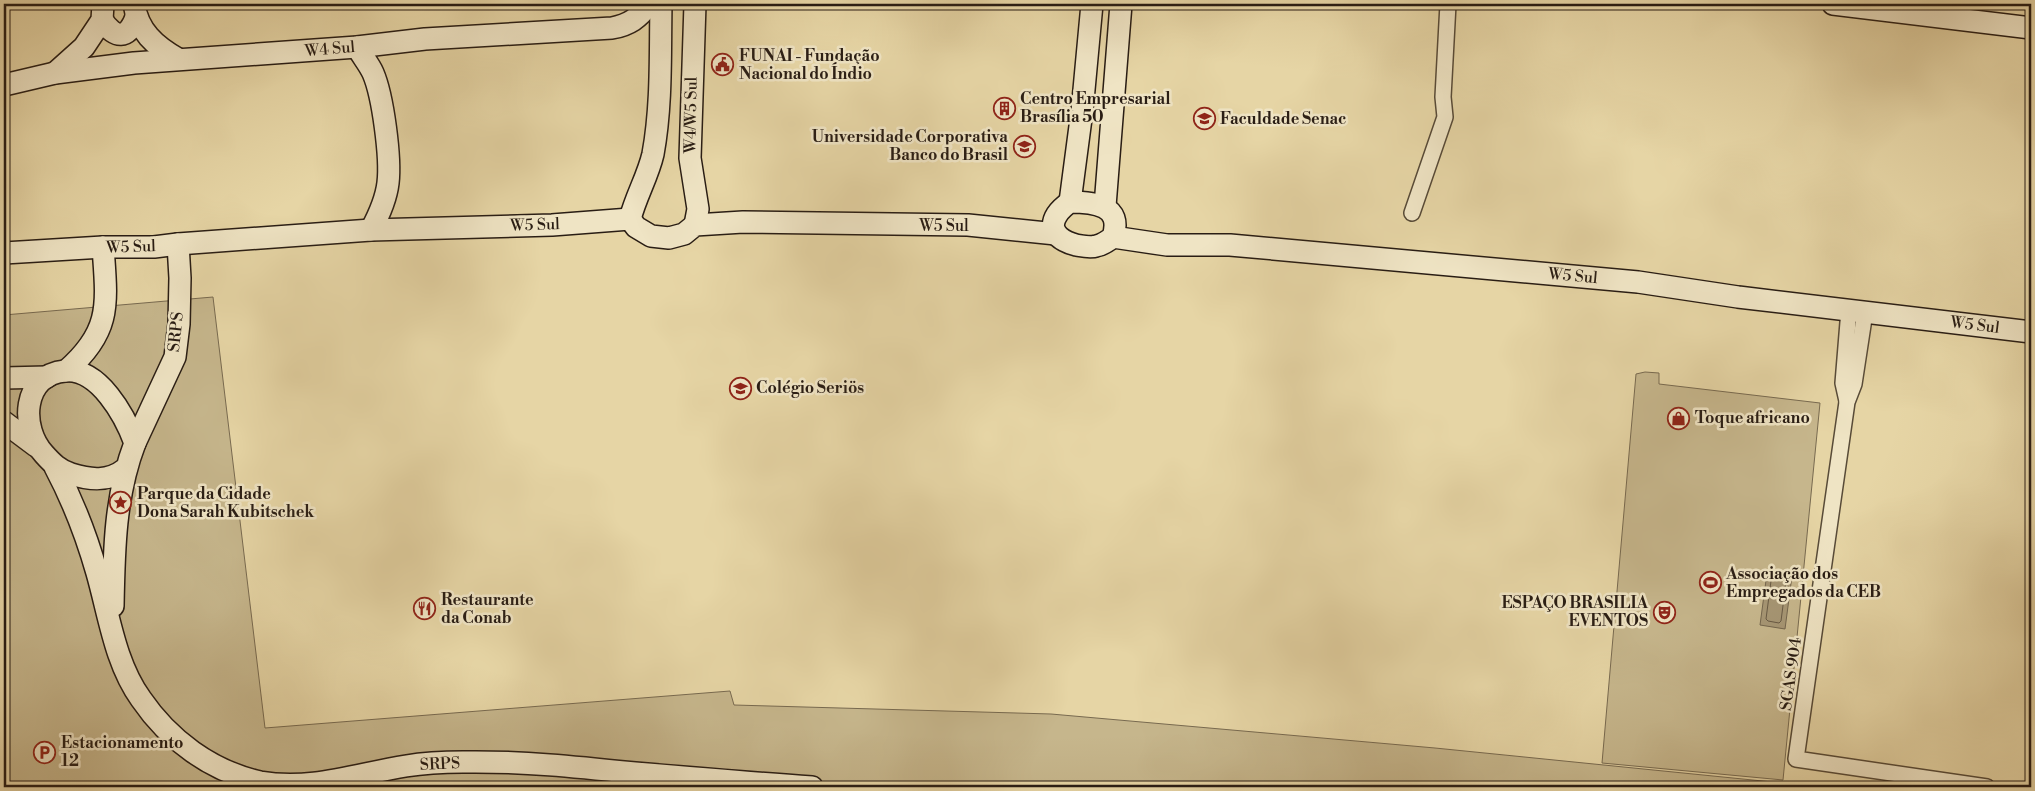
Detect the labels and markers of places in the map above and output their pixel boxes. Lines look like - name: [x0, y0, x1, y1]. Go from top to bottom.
- place label: FUNAI - Fundação Nacional do Índio: [739, 46, 880, 84]
- public building icon: FUNAI - Fundação Nacional do Índio: [711, 53, 735, 77]
- place label: Centro Empresarial Brasília 50: [1020, 89, 1171, 127]
- building icon: Centro Empresarial Brasília 50: [992, 96, 1016, 120]
- school or university icon: Faculdade Senac: [1192, 107, 1216, 131]
- place label: Faculdade Senac: [1220, 109, 1346, 129]
- place label: Universidade Corporativa Banco do Brasil: [812, 127, 1009, 165]
- school or university icon: Universidade Corporativa Banco do Brasil: [1012, 134, 1036, 158]
- school or university icon: Colégio Seriös: [728, 376, 752, 400]
- place label: Colégio Seriös: [756, 378, 864, 398]
- shop icon: Toque africano: [1667, 406, 1691, 430]
- place label: Toque africano: [1695, 408, 1810, 428]
- place label: Parque da Cidade Dona Sarah Kubitschek: [137, 484, 315, 522]
- place icon: Parque da Cidade Dona Sarah Kubitschek: [109, 491, 133, 515]
- place label: Associação dos Empregados da CEB: [1725, 564, 1881, 602]
- sports icon: Associação dos Empregados da CEB: [1698, 571, 1722, 595]
- place label: Restaurante da Conab: [441, 590, 534, 628]
- place label: ESPAÇO BRASILIA EVENTOS: [1501, 593, 1649, 631]
- restaurant icon: Restaurante da Conab: [413, 597, 437, 621]
- theatre icon: ESPAÇO BRASILIA EVENTOS: [1652, 600, 1676, 624]
- place label: Estacionamento 12: [61, 733, 183, 771]
- parking icon: Estacionamento 12: [33, 740, 57, 764]

